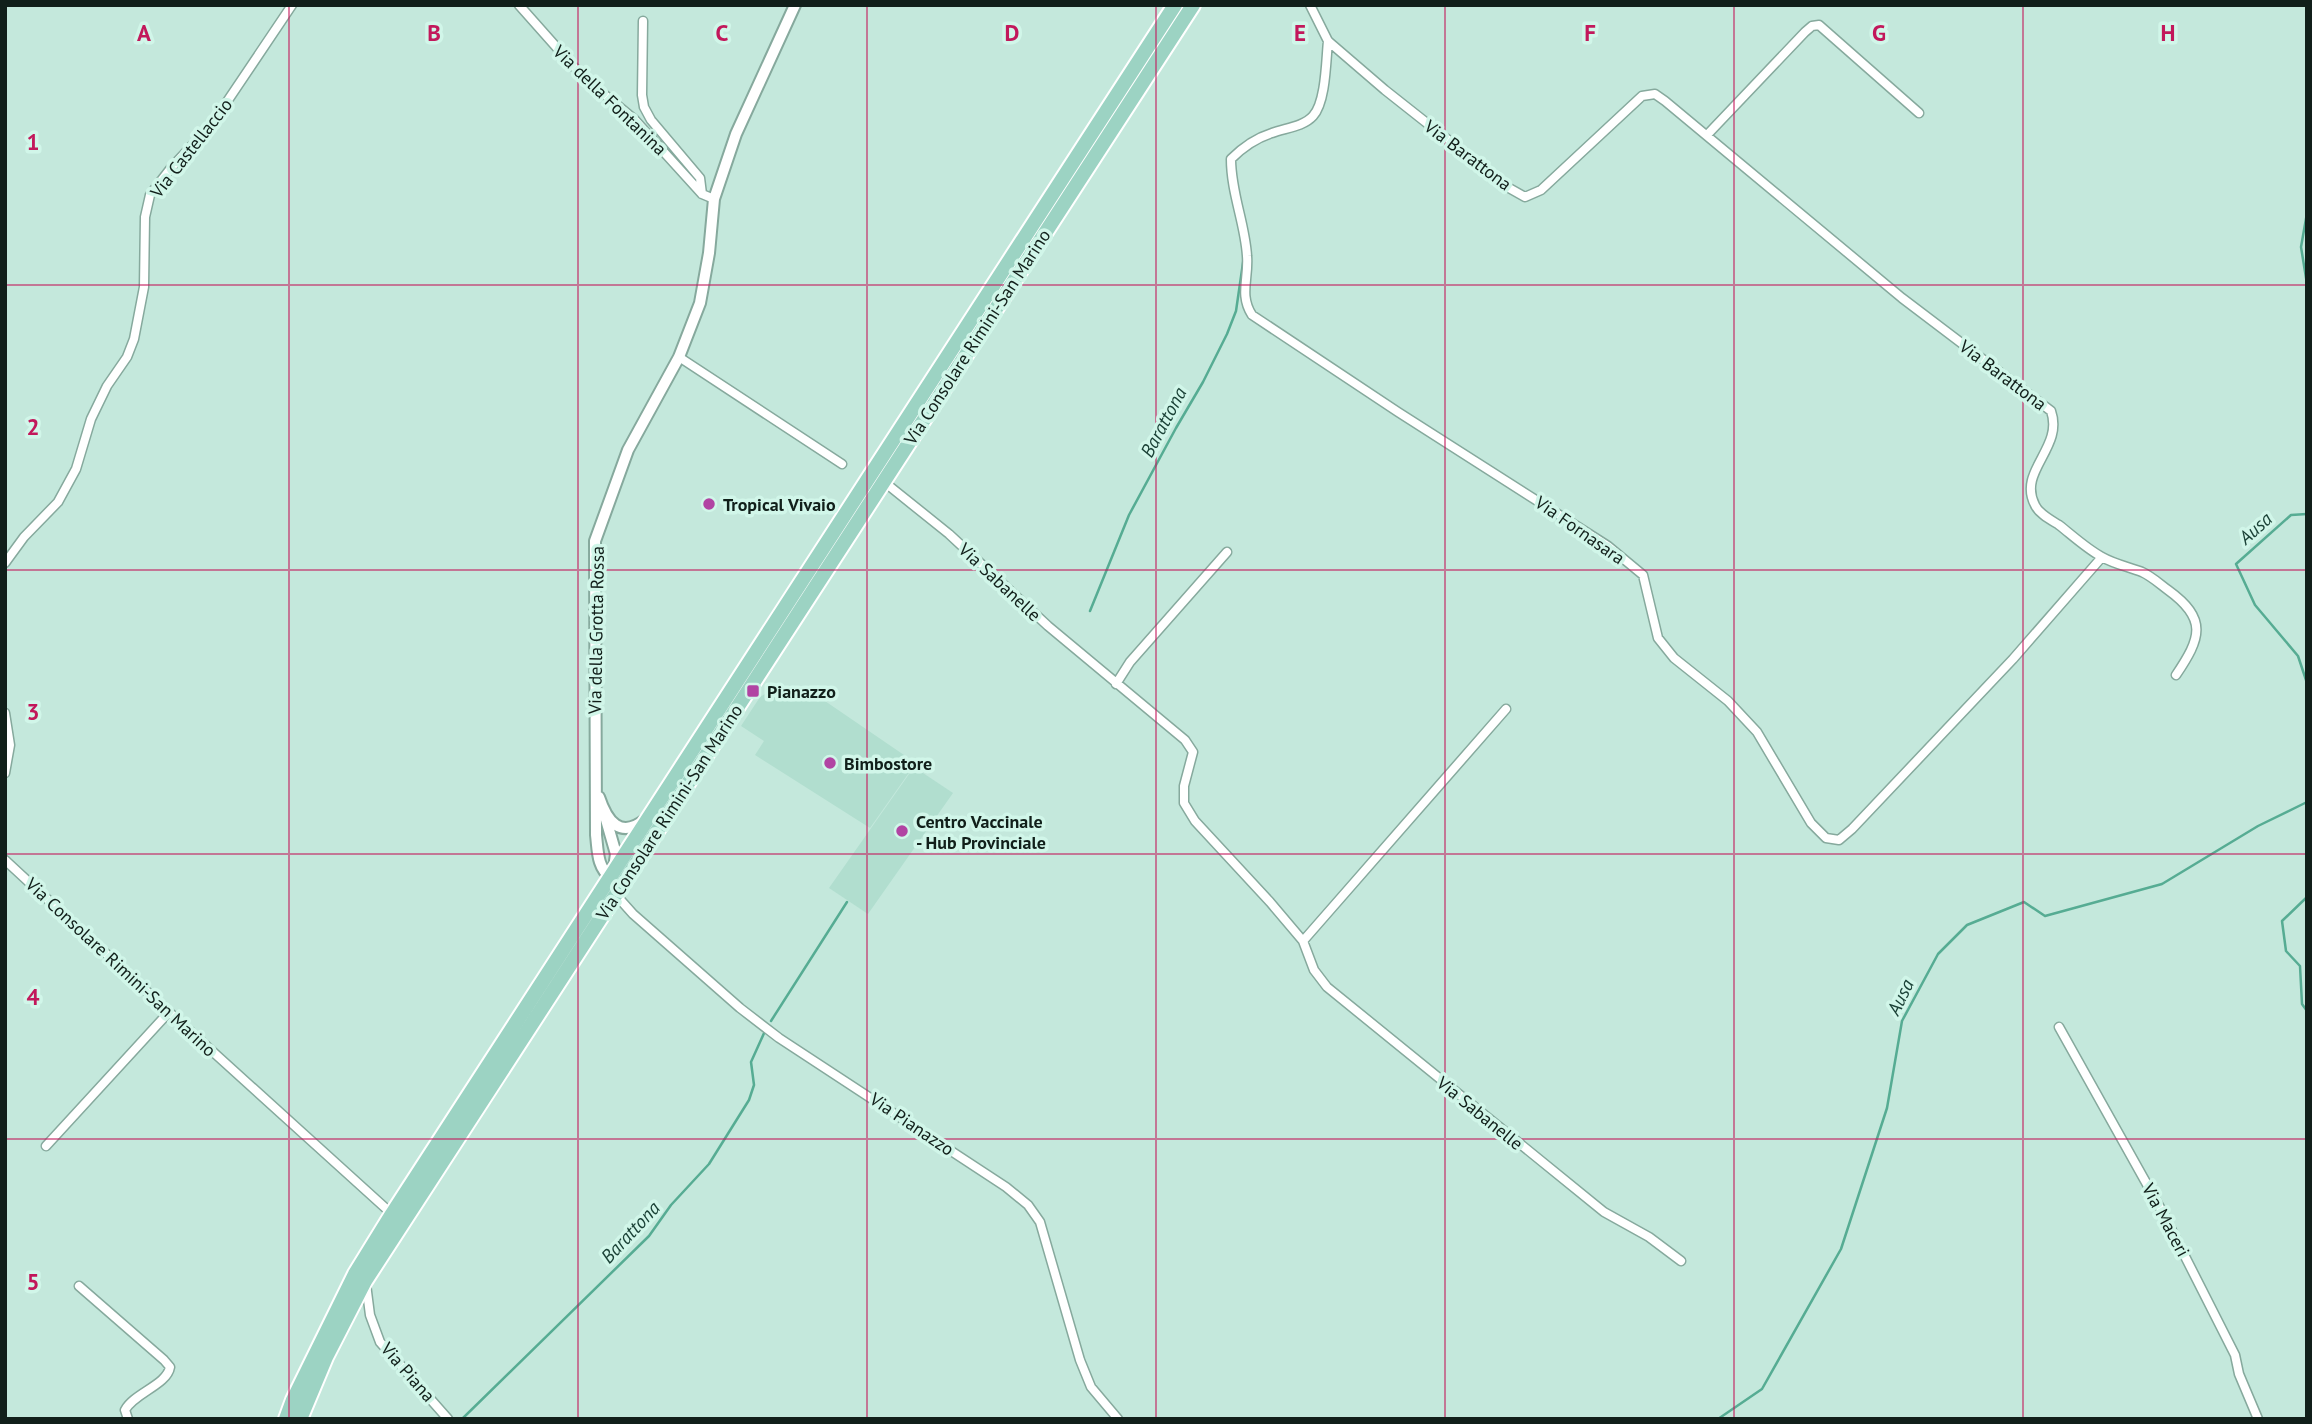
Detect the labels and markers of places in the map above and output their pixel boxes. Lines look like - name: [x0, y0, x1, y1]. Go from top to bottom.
- place label: Tropical Vivaio: [723, 493, 836, 516]
- marker: Tropical Vivaio: [701, 496, 717, 512]
- place label: Pianazzo: [767, 680, 836, 703]
- marker: Pianazzo: [745, 683, 761, 699]
- place label: Bimbostore: [844, 752, 932, 775]
- marker: Bimbostore: [822, 755, 838, 771]
- place label: Centro Vaccinale - Hub Provinciale: [916, 810, 1046, 854]
- marker: Centro Vaccinale - Hub Provinciale: [894, 823, 910, 839]

